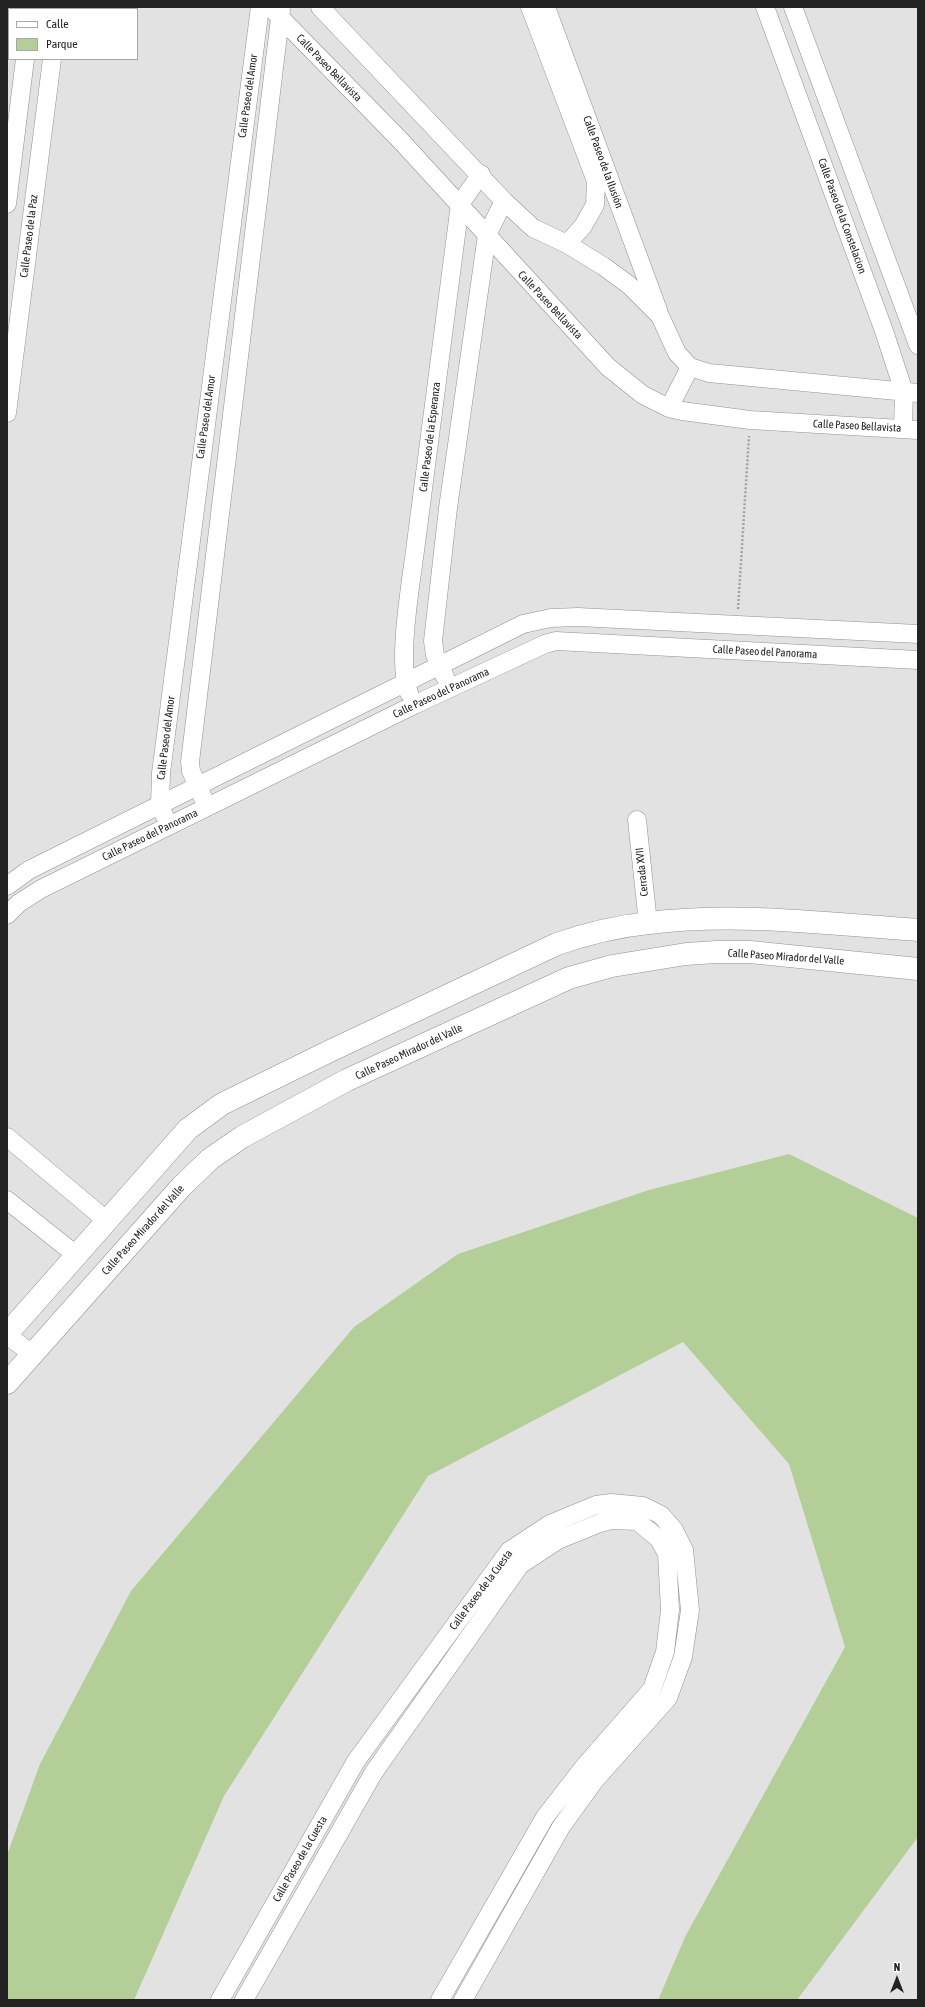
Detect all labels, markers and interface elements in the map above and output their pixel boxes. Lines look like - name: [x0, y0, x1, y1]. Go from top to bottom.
- legend: [8, 8, 138, 60]
- text: Calle: [46, 17, 69, 31]
- street label: Calle Paseo Bellavista: [294, 32, 364, 104]
- text: Parque: [46, 37, 78, 51]
- street label: Calle Paseo del Amor: [236, 53, 260, 139]
- street label: Calle Paseo de la Ilusión: [580, 114, 626, 210]
- street label: Calle Paseo de la Constelacion: [815, 156, 869, 276]
- street label: Calle Paseo de la Paz: [17, 194, 41, 278]
- street label: Calle Paseo Bellavista: [515, 268, 585, 342]
- street label: Calle Paseo del Amor: [194, 374, 218, 460]
- street label: Calle Paseo de la Esperanza: [417, 381, 443, 493]
- street label: Calle Paseo Bellavista: [812, 417, 902, 435]
- street label: Calle Paseo del Panorama: [712, 643, 818, 661]
- street label: Calle Paseo del Panorama: [391, 665, 491, 721]
- street label: Calle Paseo del Amor: [154, 695, 178, 781]
- street label: Calle Paseo del Panorama: [100, 806, 200, 864]
- street label: Cerrada XVII: [633, 847, 651, 897]
- street label: Calle Paseo Mirador del Valle: [727, 946, 845, 968]
- street label: Calle Paseo Mirador del Valle: [353, 1021, 465, 1083]
- street label: Calle Paseo Mirador del Valle: [99, 1182, 187, 1278]
- street label: Calle Paseo de la Cuesta: [447, 1547, 515, 1633]
- street label: Calle Paseo de la Cuesta: [270, 1814, 330, 1904]
- north arrow: [877, 1959, 917, 1999]
- text: N: [894, 1961, 900, 1973]

